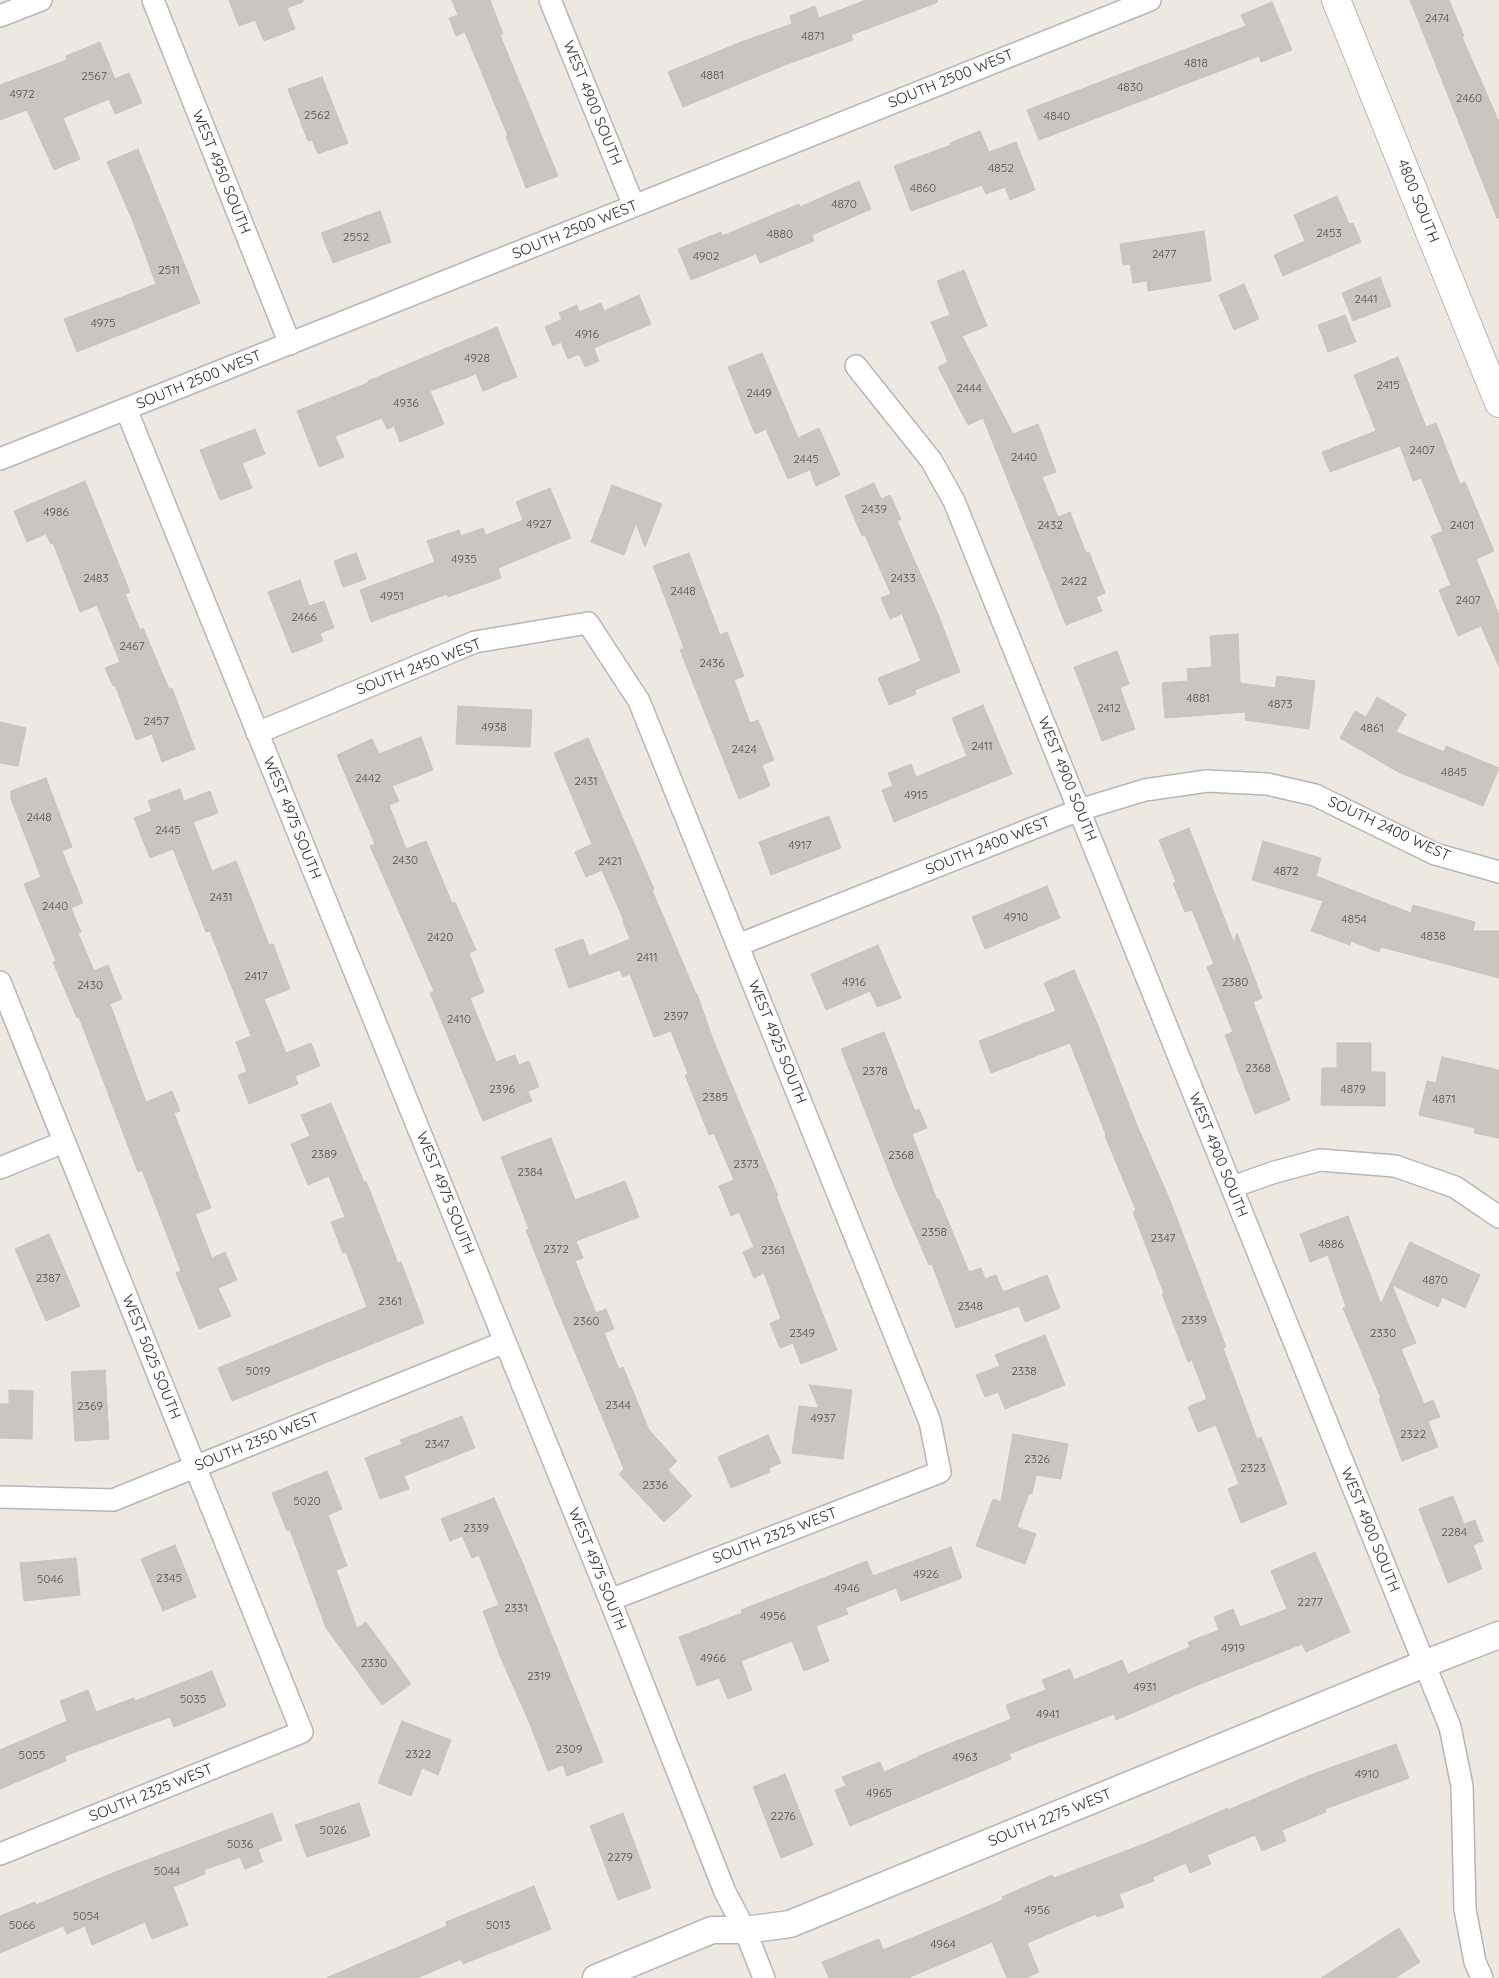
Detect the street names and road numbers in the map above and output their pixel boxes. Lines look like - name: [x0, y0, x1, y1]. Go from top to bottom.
- street label: WEST 4900 SOUTH: [559, 38, 625, 168]
- street label: SOUTH 2500 WEST: [886, 46, 1016, 112]
- street label: WEST 4950 SOUTH: [188, 107, 254, 237]
- street label: 4800 SOUTH: [1393, 157, 1443, 245]
- street label: SOUTH 2500 WEST: [510, 197, 640, 263]
- street label: SOUTH 2500 WEST: [134, 347, 264, 413]
- street label: SOUTH 2450 WEST: [354, 635, 484, 699]
- street label: WEST 4900 SOUTH: [1034, 714, 1100, 844]
- street label: WEST 4975 SOUTH: [259, 754, 325, 882]
- street label: SOUTH 2400 WEST: [1325, 793, 1453, 865]
- street label: SOUTH 2400 WEST: [923, 813, 1053, 879]
- street label: WEST 4925 SOUTH: [744, 978, 810, 1106]
- street label: WEST 4900 SOUTH: [1185, 1090, 1251, 1220]
- street label: WEST 4975 SOUTH: [412, 1129, 478, 1257]
- street label: WEST 5025 SOUTH: [118, 1292, 184, 1422]
- street label: SOUTH 2350 WEST: [192, 1409, 322, 1475]
- street label: WEST 4900 SOUTH: [1337, 1465, 1403, 1595]
- street label: SOUTH 2325 WEST: [710, 1504, 840, 1568]
- street label: WEST 4975 SOUTH: [564, 1505, 630, 1633]
- street label: SOUTH 2325 WEST: [87, 1760, 215, 1826]
- street label: SOUTH 2275 WEST: [986, 1785, 1114, 1851]

